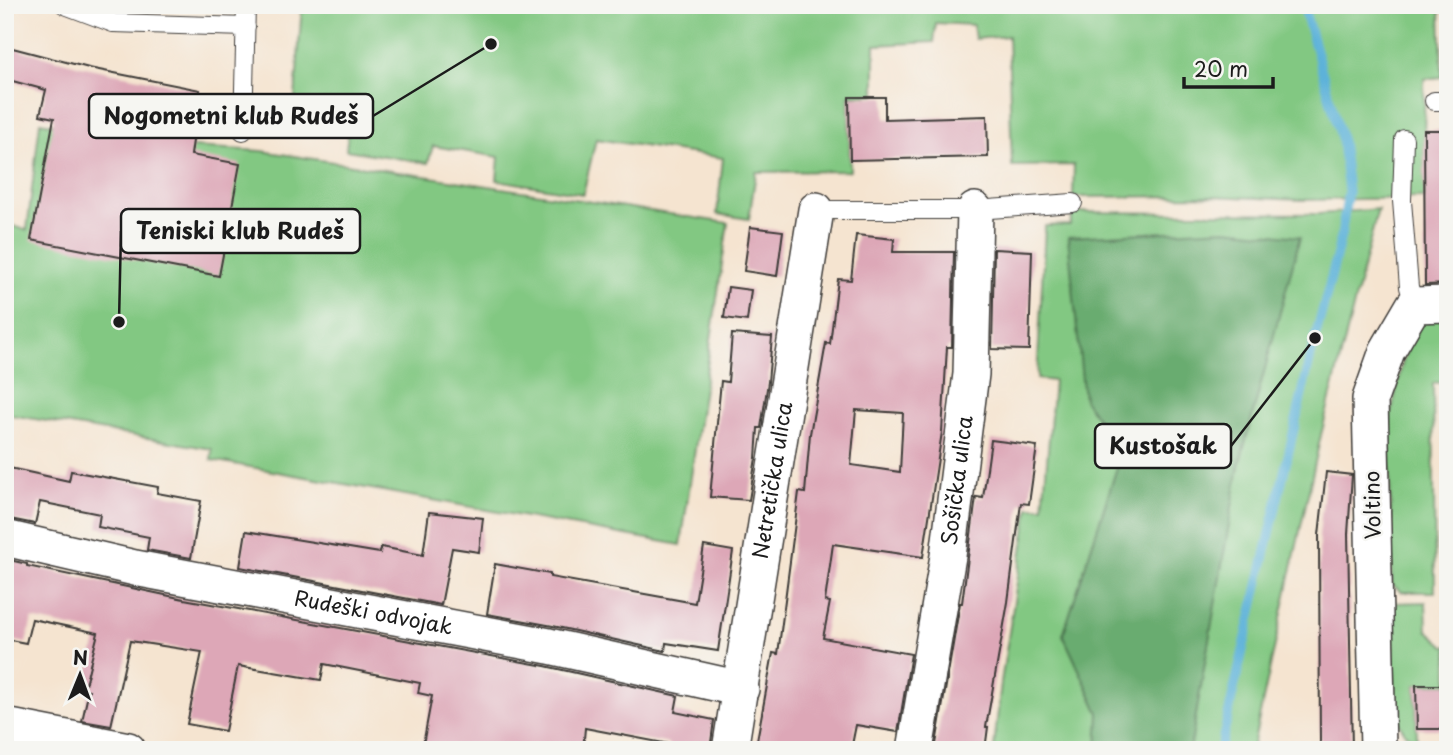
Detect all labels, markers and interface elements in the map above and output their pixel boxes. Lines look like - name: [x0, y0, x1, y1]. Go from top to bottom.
- scale bar: [1184, 46, 1273, 90]
- text: 20 m: [1194, 52, 1248, 84]
- callout: Nogometni klub Rudeš: [89, 94, 373, 138]
- text: Nogometni klub Rudeš: [104, 97, 358, 132]
- callout: Teniski klub Rudeš: [121, 209, 360, 253]
- text: Teniski klub Rudeš: [136, 212, 344, 247]
- street label: Netretička ulica: [743, 398, 799, 561]
- street label: Sošička ulica: [932, 413, 980, 547]
- callout: Kustošak: [1095, 424, 1231, 468]
- text: Kustošak: [1109, 427, 1218, 462]
- street label: Voltino: [1354, 470, 1388, 540]
- street label: Rudeški odvojak: [292, 580, 456, 642]
- north arrow: [46, 640, 116, 710]
- text: N: [73, 643, 88, 671]

